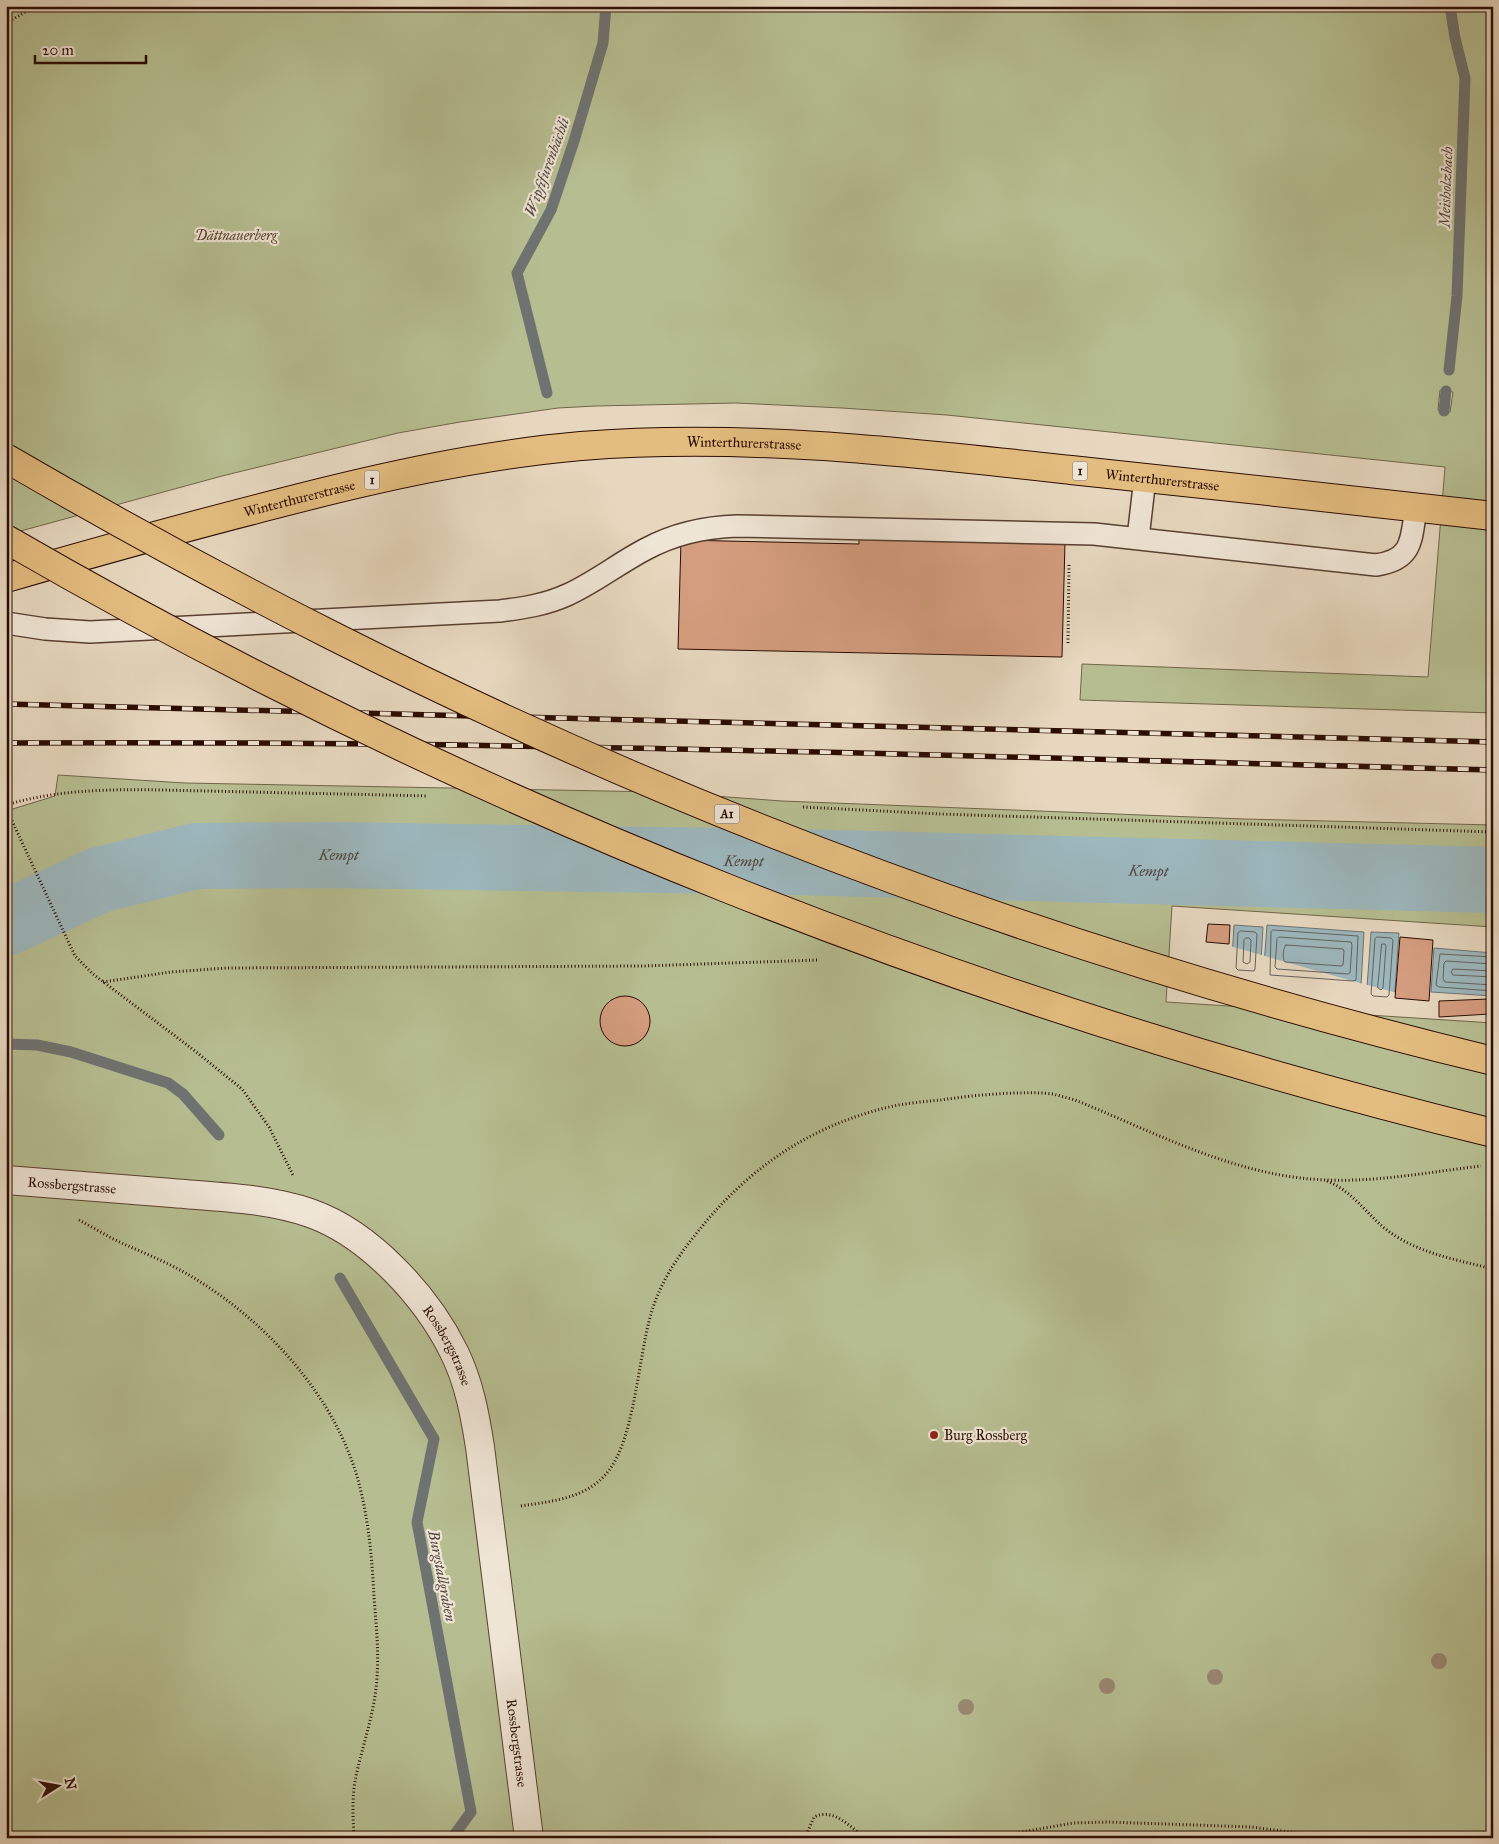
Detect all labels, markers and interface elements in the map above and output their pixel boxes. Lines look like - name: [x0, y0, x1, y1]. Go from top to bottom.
- scale bar: [35, 32, 146, 64]
- text: 20 m: [42, 41, 74, 59]
- water label: Wipfifurenbächli: [521, 115, 574, 219]
- water label: Meisholzbach: [1436, 146, 1456, 230]
- park label: Dättnauerberg: [195, 227, 278, 244]
- street label: Winterthurerstrasse: [687, 433, 802, 453]
- road number: 1: [1072, 462, 1088, 481]
- street label: Winterthurerstrasse: [1105, 465, 1220, 494]
- road number: 1: [364, 470, 380, 490]
- street label: Winterthurerstrasse: [242, 476, 357, 521]
- road number: A1: [714, 804, 740, 824]
- water label: Kempt: [318, 846, 360, 865]
- water label: Kempt: [723, 852, 765, 871]
- water label: Kempt: [1127, 862, 1170, 882]
- street label: Rossbergstrasse: [27, 1173, 117, 1197]
- street label: Rossbergstrasse: [419, 1302, 475, 1388]
- place label: Burg Rossberg: [944, 1427, 1027, 1444]
- marker: Burg Rossberg: [928, 1429, 940, 1441]
- water label: Burgstallgraben: [424, 1528, 460, 1623]
- street label: Rossbergstrasse: [503, 1698, 531, 1788]
- north arrow: [32, 1762, 82, 1812]
- text: N: [61, 1776, 80, 1791]

